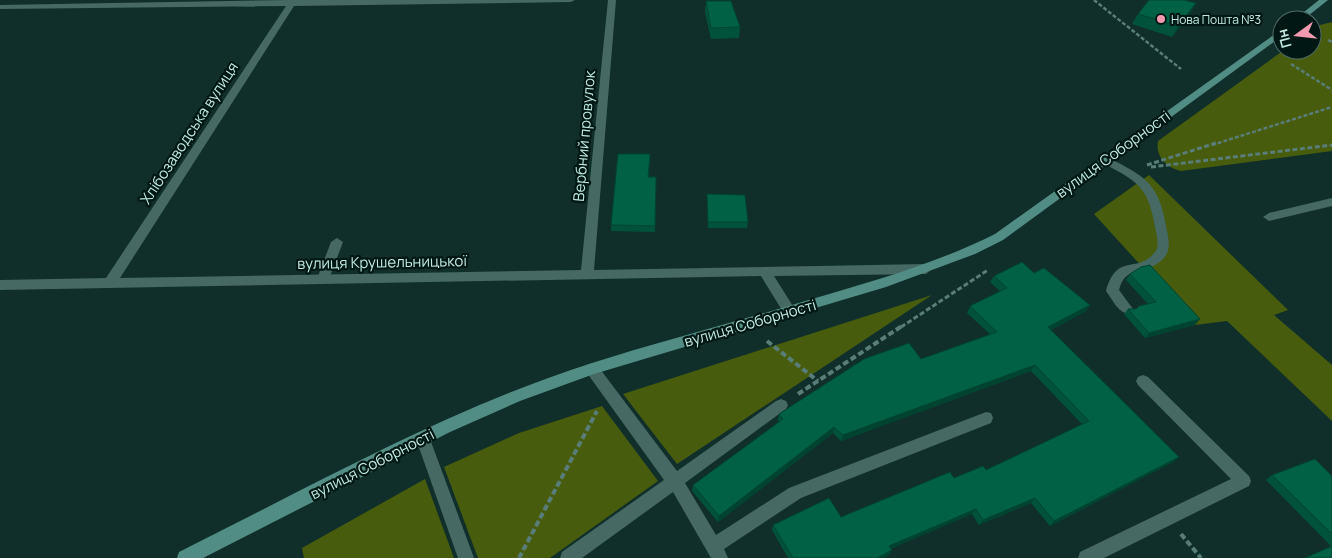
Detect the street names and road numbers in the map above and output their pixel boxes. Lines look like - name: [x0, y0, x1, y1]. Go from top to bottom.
- street label: Хлібозаводська вулиця: [135, 58, 243, 208]
- street label: Вербний провулок: [568, 69, 600, 202]
- street label: вулиця Соборності: [1052, 105, 1174, 203]
- street label: вулиця Крушельницької: [297, 250, 468, 274]
- street label: вулиця Соборності: [682, 294, 818, 352]
- street label: вулиця Соборності: [306, 424, 438, 504]

